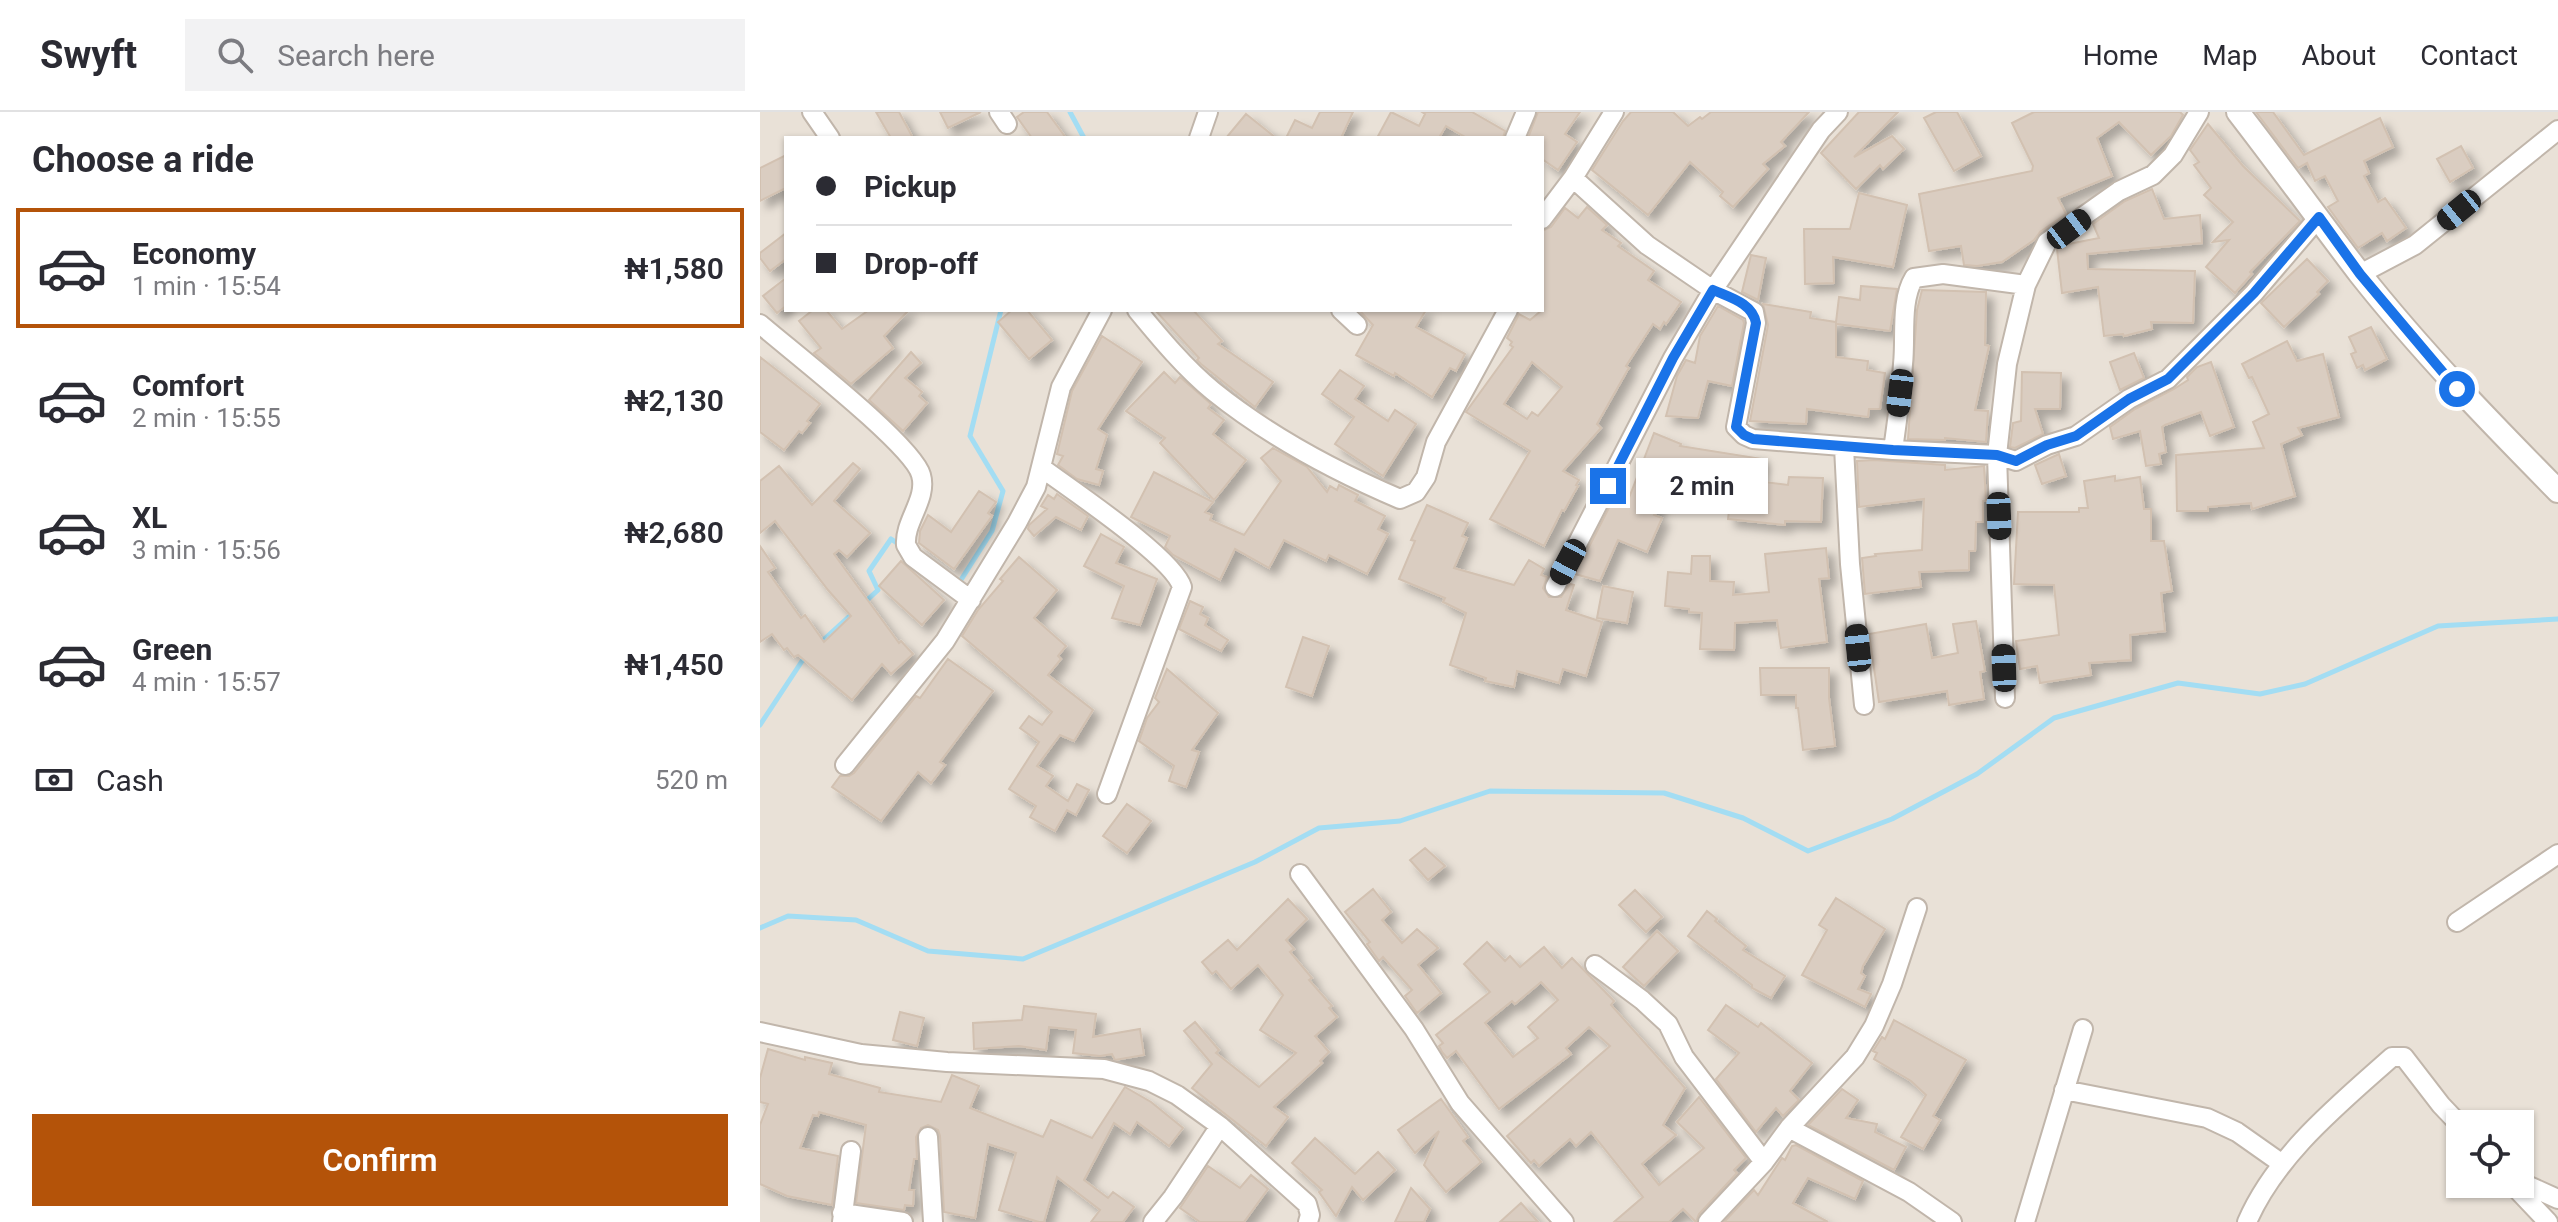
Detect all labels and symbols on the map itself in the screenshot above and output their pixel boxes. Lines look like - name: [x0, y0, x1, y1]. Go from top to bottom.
- car: [2433, 186, 2485, 234]
- car: [2043, 205, 2095, 253]
- car: [1885, 368, 1915, 418]
- route start: [2439, 371, 2475, 407]
- callout: 2 min: [1636, 458, 1768, 514]
- route end: [1590, 468, 1626, 504]
- car: [1986, 492, 2012, 540]
- car: [1546, 535, 1590, 589]
- car: [1844, 623, 1872, 673]
- car: [1991, 644, 2017, 692]

